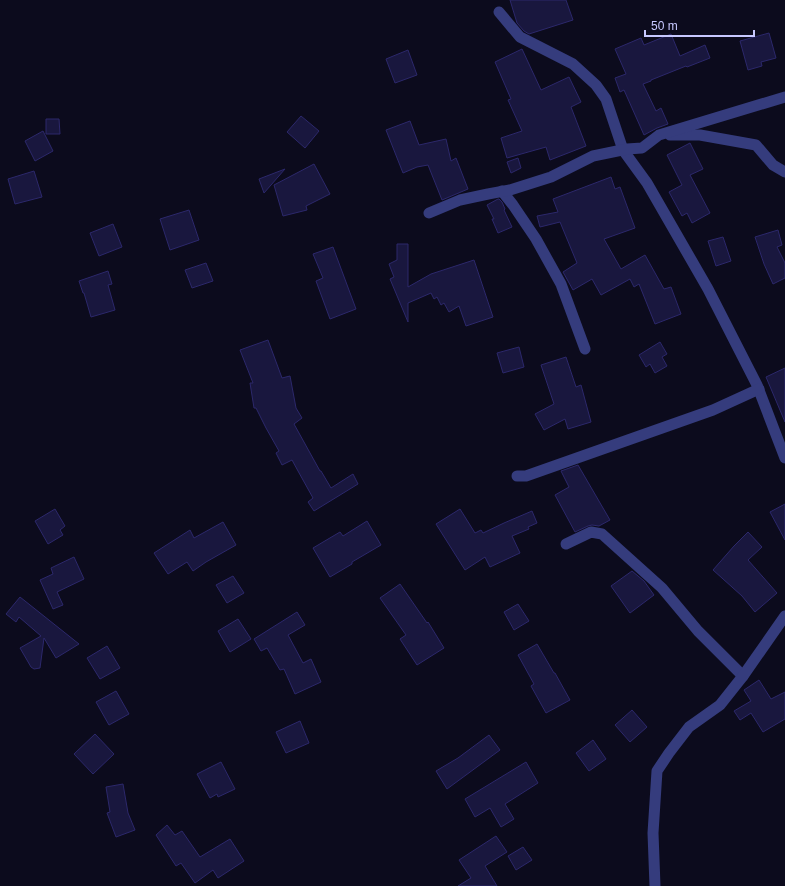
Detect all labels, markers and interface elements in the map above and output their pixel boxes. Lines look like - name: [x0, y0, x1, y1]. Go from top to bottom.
- scale bar: [645, 12, 754, 38]
- text: 50 m: [651, 19, 678, 33]

